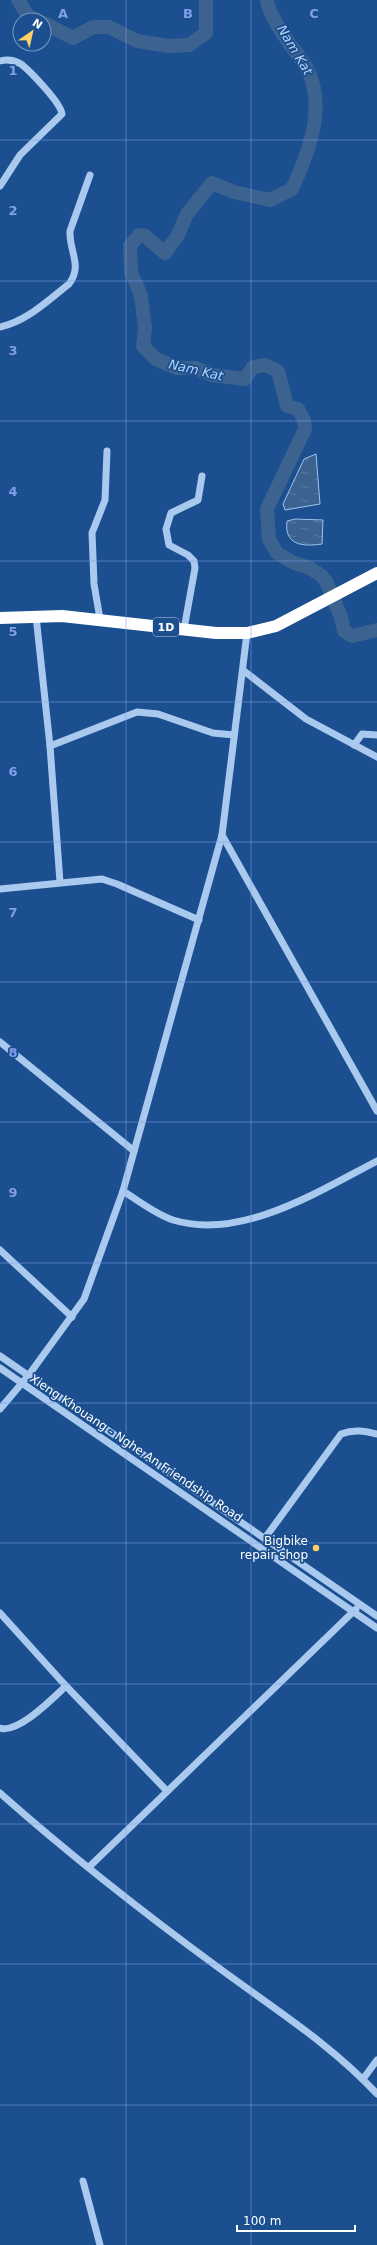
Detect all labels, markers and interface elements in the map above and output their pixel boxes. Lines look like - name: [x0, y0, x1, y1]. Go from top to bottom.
- text: A: [58, 6, 68, 21]
- text: B: [183, 6, 193, 21]
- text: C: [309, 6, 319, 21]
- north arrow: [12, 12, 52, 52]
- text: N: [30, 16, 45, 32]
- water label: Nam Kat: [274, 22, 316, 78]
- text: 1: [8, 63, 18, 78]
- text: 2: [8, 203, 18, 218]
- text: 3: [8, 343, 18, 358]
- water label: Nam Kat: [167, 356, 226, 384]
- text: 4: [8, 484, 18, 499]
- road number: 1D: [153, 618, 179, 636]
- text: 5: [8, 624, 18, 639]
- text: 6: [8, 764, 18, 779]
- text: 7: [8, 905, 18, 920]
- text: 8: [8, 1045, 18, 1060]
- text: 9: [8, 1185, 18, 1200]
- street label: Xieng Khouang - Nghe An Friendship Road: [27, 1371, 245, 1525]
- place label: Bigbike repair shop: [240, 1534, 308, 1562]
- marker: Bigbike repair shop: [311, 1543, 321, 1553]
- scale bar: [237, 2207, 355, 2233]
- text: 100 m: [243, 2214, 281, 2228]

